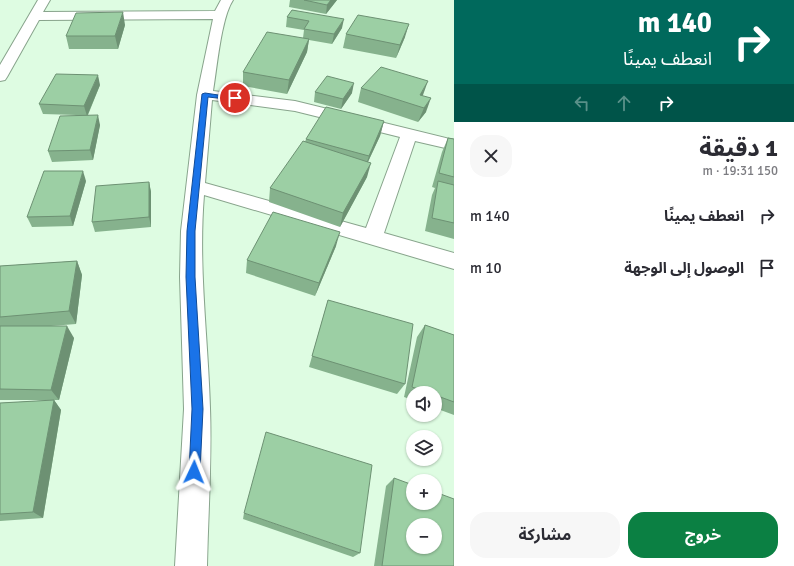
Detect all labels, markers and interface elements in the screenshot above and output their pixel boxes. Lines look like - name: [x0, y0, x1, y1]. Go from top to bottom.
- text: 140 m: [638, 6, 712, 40]
- icon: right: [726, 16, 778, 68]
- text: انعطف يمينًا: [623, 48, 712, 70]
- pin: [218, 81, 252, 115]
- icon: arrive: [224, 87, 246, 109]
- icon: left: [571, 92, 593, 114]
- icon: ahead: [613, 92, 635, 114]
- icon: right: [655, 92, 677, 114]
- text: 1 دقيقة: [699, 133, 778, 163]
- button: close: [470, 135, 512, 177]
- text: 150 m · 19:31: [702, 163, 778, 179]
- icon: right: [756, 205, 778, 227]
- text: 140 m: [470, 207, 510, 225]
- text: انعطف يمينًا: [664, 207, 744, 225]
- icon: arrive: [756, 257, 778, 279]
- text: 10 m: [470, 259, 501, 277]
- text: الوصول إلى الوجهة: [624, 259, 744, 277]
- map controls: [406, 386, 442, 554]
- button: sound: [406, 386, 442, 422]
- button: layers: [406, 430, 442, 466]
- position arrow: [173, 451, 215, 493]
- button: +: [406, 474, 442, 510]
- button: مشاركة: [470, 512, 620, 558]
- button: خروج: [628, 512, 778, 558]
- button: −: [406, 518, 442, 554]

